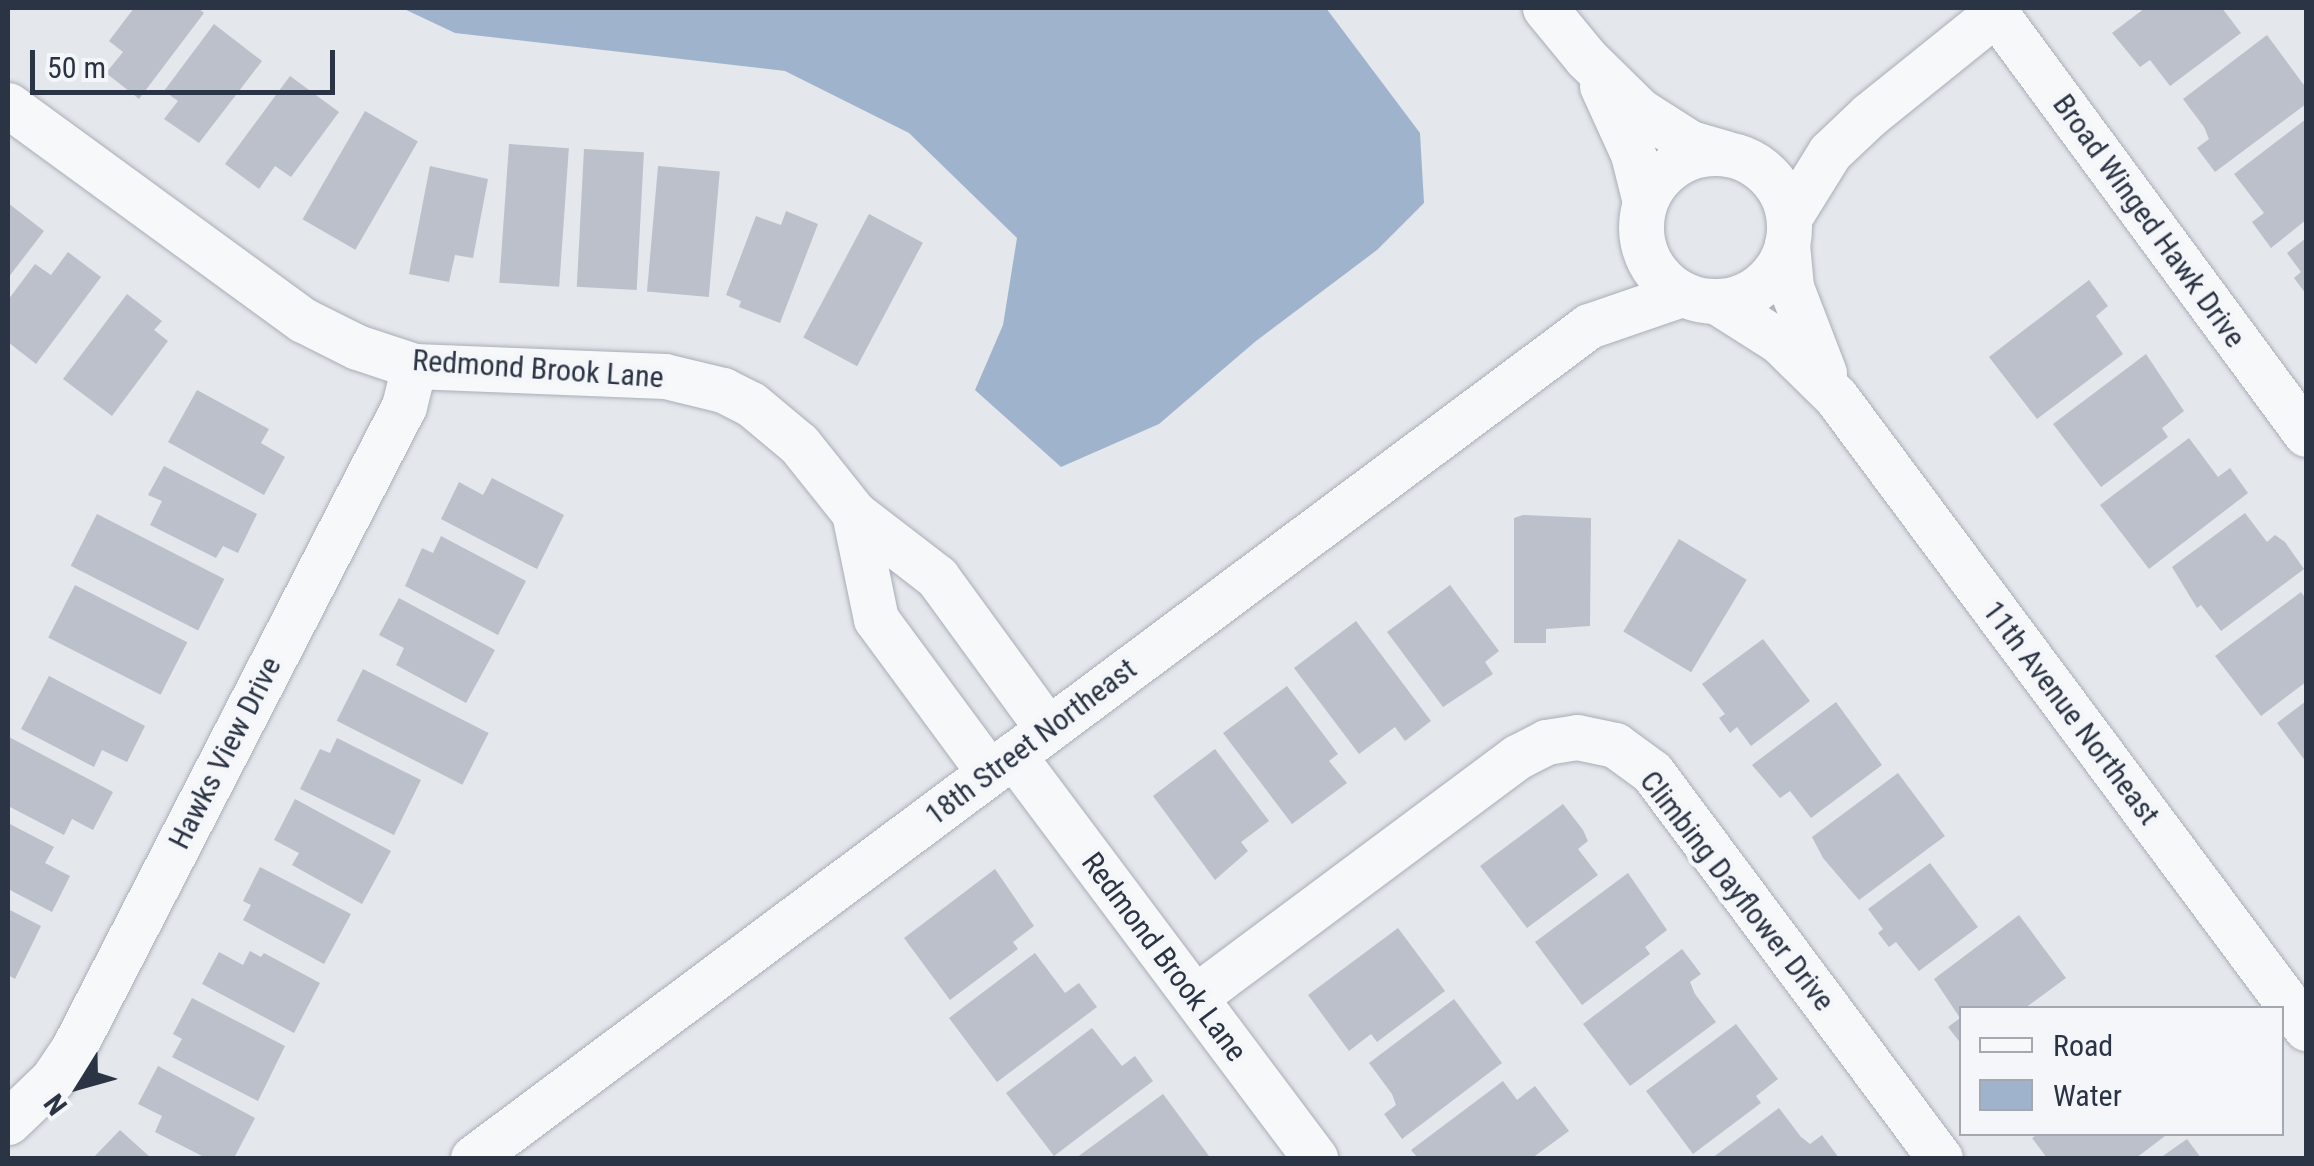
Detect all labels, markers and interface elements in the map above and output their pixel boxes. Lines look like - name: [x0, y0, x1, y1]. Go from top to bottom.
- scale bar: [35, 30, 340, 92]
- text: 50 m: [47, 50, 106, 85]
- street label: Broad Winged Hawk Drive: [2045, 87, 2253, 355]
- street label: Redmond Brook Lane: [411, 342, 665, 396]
- street label: 11th Avenue Northeast: [1975, 594, 2167, 832]
- street label: Hawks View Drive: [161, 651, 289, 855]
- street label: 18th Street Northeast: [918, 651, 1144, 833]
- street label: Climbing Dayflower Drive: [1632, 764, 1842, 1018]
- street label: Redmond Brook Lane: [1074, 846, 1254, 1068]
- legend: [1959, 1006, 2284, 1136]
- text: Road: [2053, 1028, 2113, 1063]
- north arrow: [30, 1036, 130, 1136]
- text: Water: [2053, 1078, 2122, 1113]
- text: N: [37, 1088, 74, 1121]

